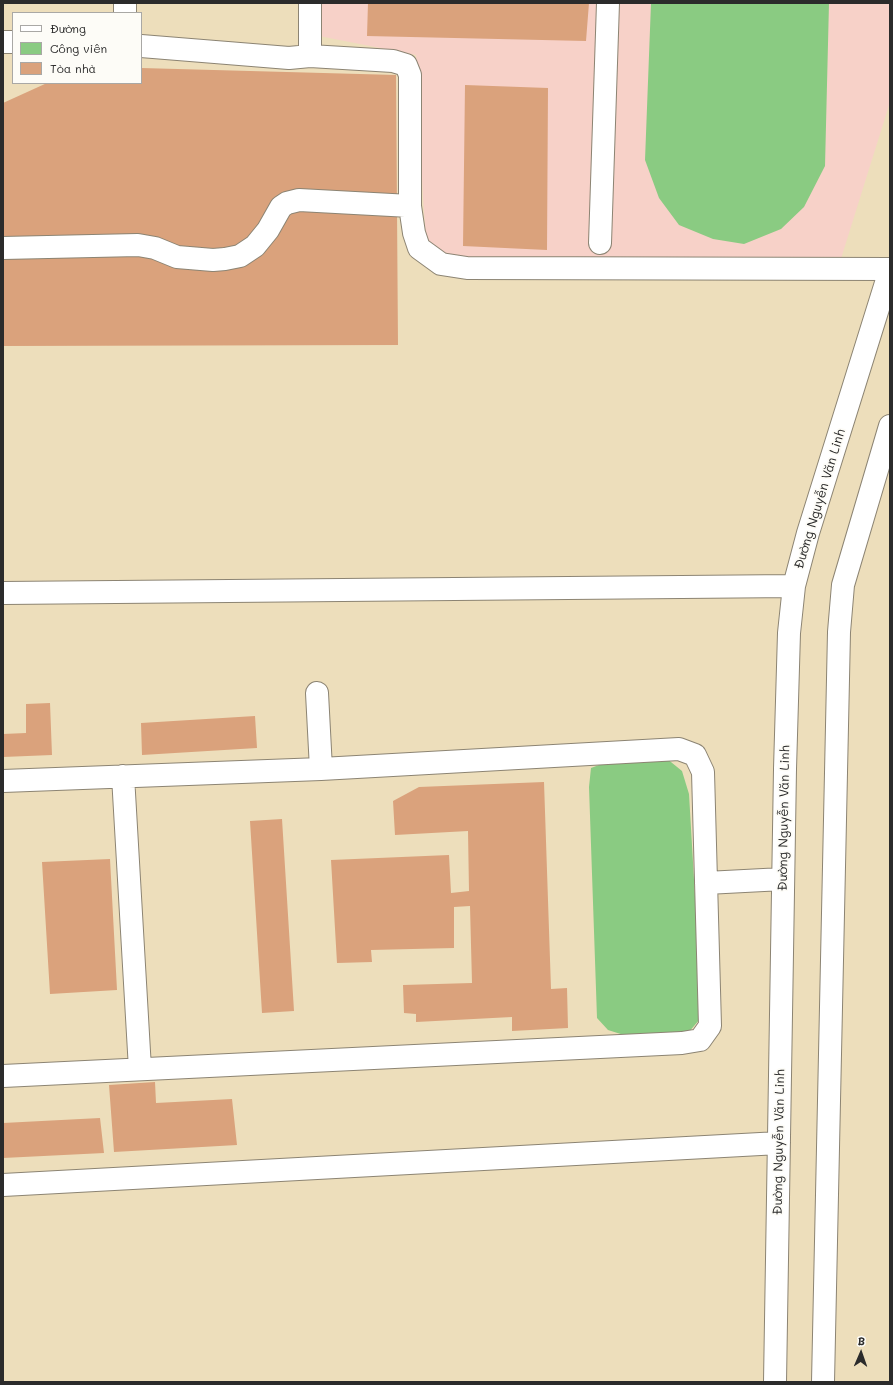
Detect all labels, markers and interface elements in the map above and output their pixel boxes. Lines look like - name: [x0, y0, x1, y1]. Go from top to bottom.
- legend: [12, 12, 142, 84]
- text: Đường: [50, 20, 86, 36]
- text: Công viên: [50, 40, 107, 56]
- text: Tòa nhà: [50, 60, 96, 76]
- street label: Đường Nguyễn Văn Linh: [791, 427, 849, 571]
- street label: Đường Nguyễn Văn Linh: [775, 745, 793, 891]
- street label: Đường Nguyễn Văn Linh: [770, 1069, 788, 1215]
- north arrow: [841, 1333, 881, 1373]
- text: B: [857, 1333, 865, 1348]

